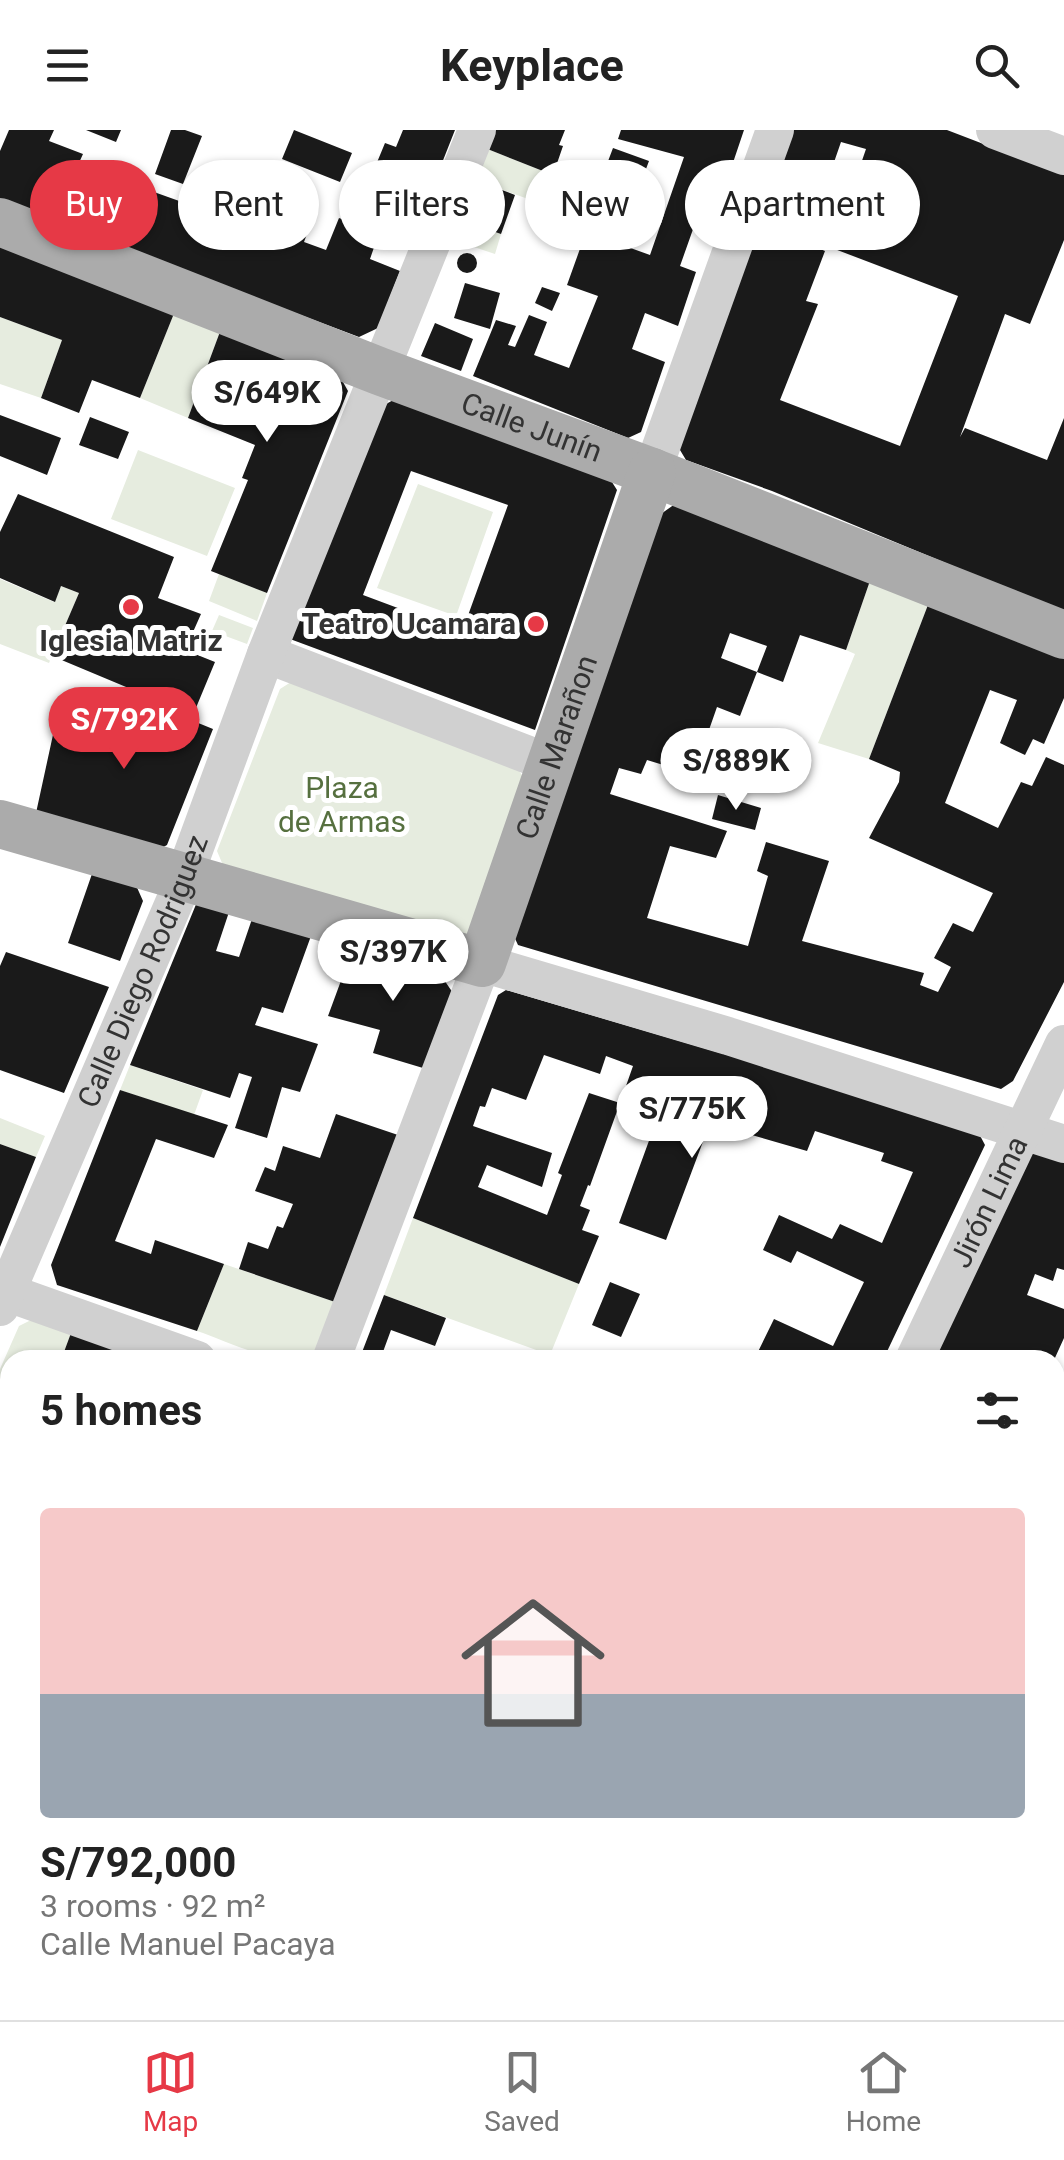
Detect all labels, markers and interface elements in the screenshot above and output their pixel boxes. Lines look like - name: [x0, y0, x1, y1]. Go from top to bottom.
- icon: menu: [40, 38, 95, 93]
- icon: search: [969, 38, 1024, 93]
- text: Keyplace: [440, 39, 624, 92]
- chip: Buy: [30, 160, 158, 250]
- chip: Rent: [178, 160, 319, 250]
- chip: Filters: [339, 160, 505, 250]
- chip: New: [525, 160, 665, 250]
- chip: Apartment: [685, 160, 920, 250]
- pin: S/649K: [186, 360, 348, 445]
- text: S/649K: [214, 373, 321, 411]
- street label: Calle Junín: [457, 385, 607, 469]
- marker: Iglesia Matriz: [120, 596, 142, 618]
- place label: Teatro Ucamara: [301, 606, 516, 641]
- marker: Teatro Ucamara: [525, 613, 547, 635]
- place label: Iglesia Matriz: [39, 623, 223, 658]
- street label: Calle Marañon: [508, 650, 604, 844]
- pin: S/792K: [43, 687, 205, 772]
- text: S/792K: [71, 700, 178, 738]
- pin: S/889K: [655, 728, 817, 813]
- text: S/889K: [683, 741, 790, 779]
- park label: Plaza de Armas: [278, 770, 406, 839]
- street label: Calle Diego Rodriguez: [70, 830, 215, 1113]
- pin: S/397K: [312, 919, 474, 1004]
- text: S/397K: [340, 932, 447, 970]
- pin: S/775K: [611, 1076, 773, 1161]
- text: S/775K: [639, 1089, 746, 1127]
- street label: Jirón Lima: [943, 1131, 1035, 1273]
- icon: filters: [970, 1383, 1025, 1438]
- text: 5 homes: [40, 1386, 202, 1435]
- icon: home: [443, 1573, 623, 1753]
- text: S/792,000: [40, 1838, 236, 1887]
- text: 3 rooms · 92 m²: [40, 1887, 265, 1925]
- text: Calle Manuel Pacaya: [40, 1925, 336, 1963]
- tab: Map: [143, 2045, 198, 2138]
- tab: Saved: [484, 2045, 560, 2138]
- tab: Home: [846, 2045, 921, 2138]

